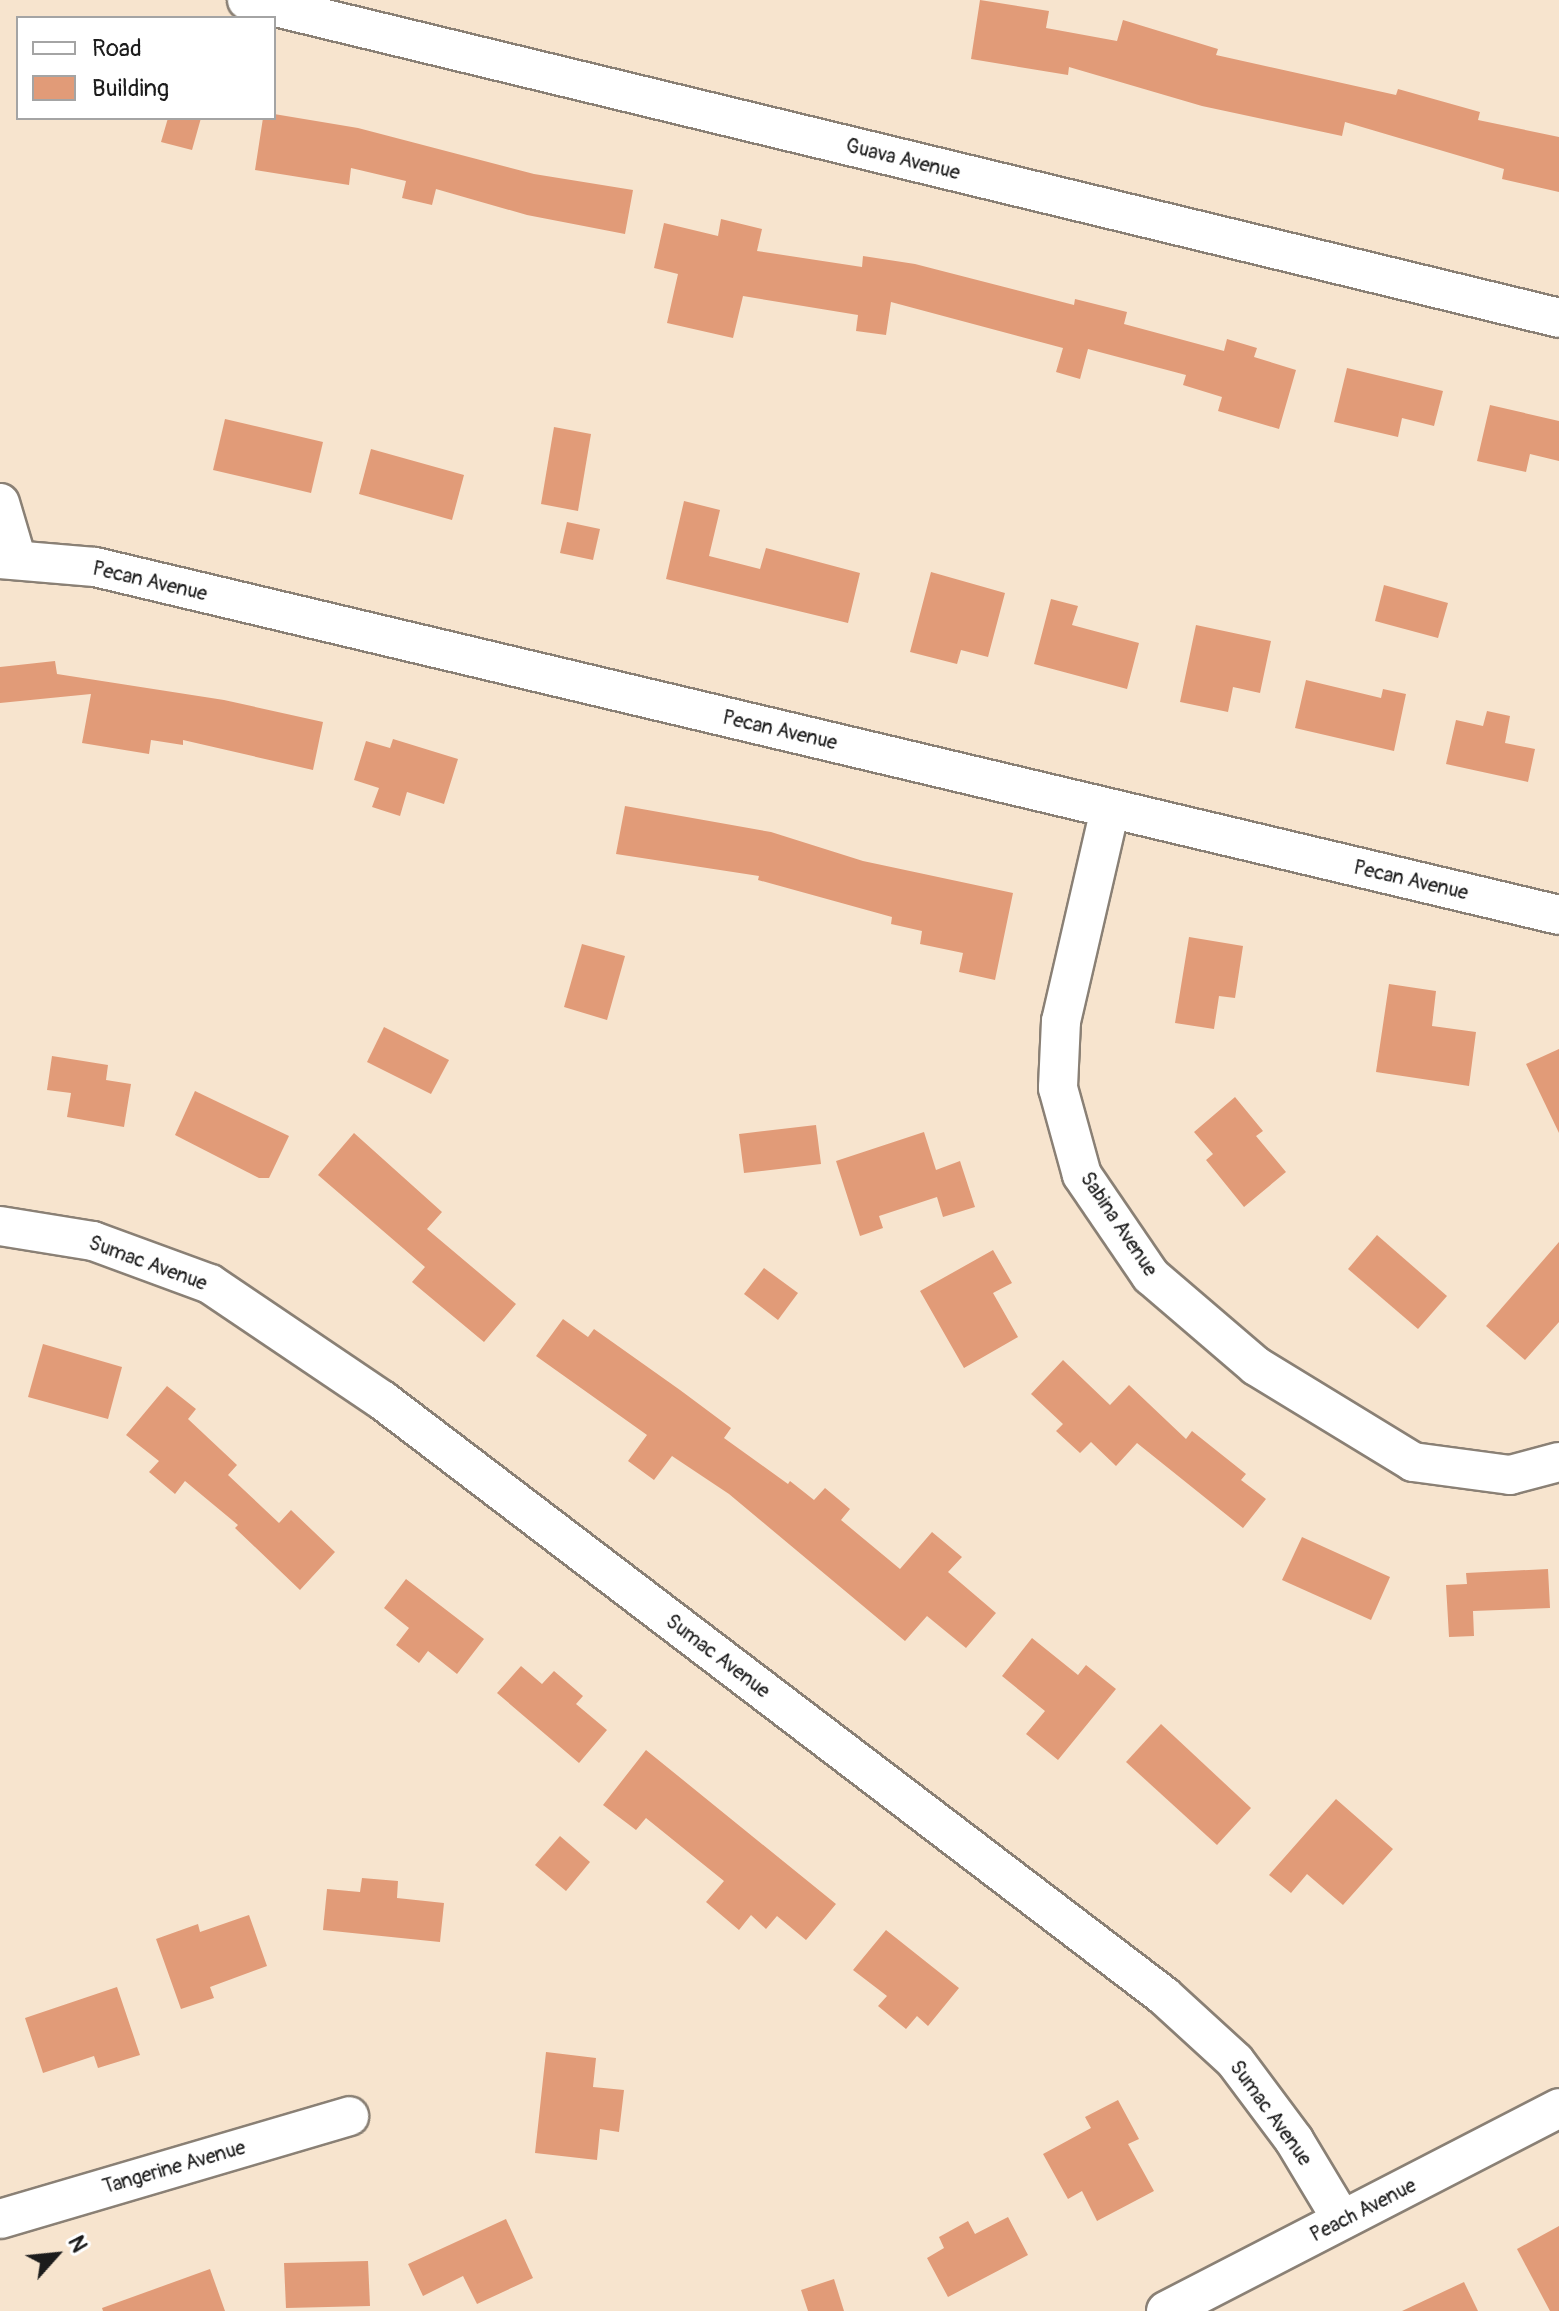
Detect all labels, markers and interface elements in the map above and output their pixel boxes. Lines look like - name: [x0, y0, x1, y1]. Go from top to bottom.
- legend: [16, 16, 276, 120]
- text: Road: [92, 34, 142, 63]
- text: Building: [92, 74, 169, 103]
- street label: Guava Avenue: [843, 133, 963, 185]
- street label: Pecan Avenue: [90, 556, 210, 606]
- street label: Pecan Avenue: [720, 705, 840, 755]
- street label: Pecan Avenue: [1351, 855, 1471, 905]
- street label: Sabina Avenue: [1075, 1167, 1163, 1281]
- street label: Sumac Avenue: [86, 1230, 210, 1296]
- street label: Sumac Avenue: [661, 1609, 775, 1703]
- street label: Sumac Avenue: [1225, 2056, 1317, 2170]
- street label: Tangerine Avenue: [100, 2135, 248, 2199]
- street label: Peach Avenue: [1306, 2173, 1420, 2247]
- north arrow: [16, 2215, 96, 2295]
- text: N: [62, 2231, 93, 2257]

